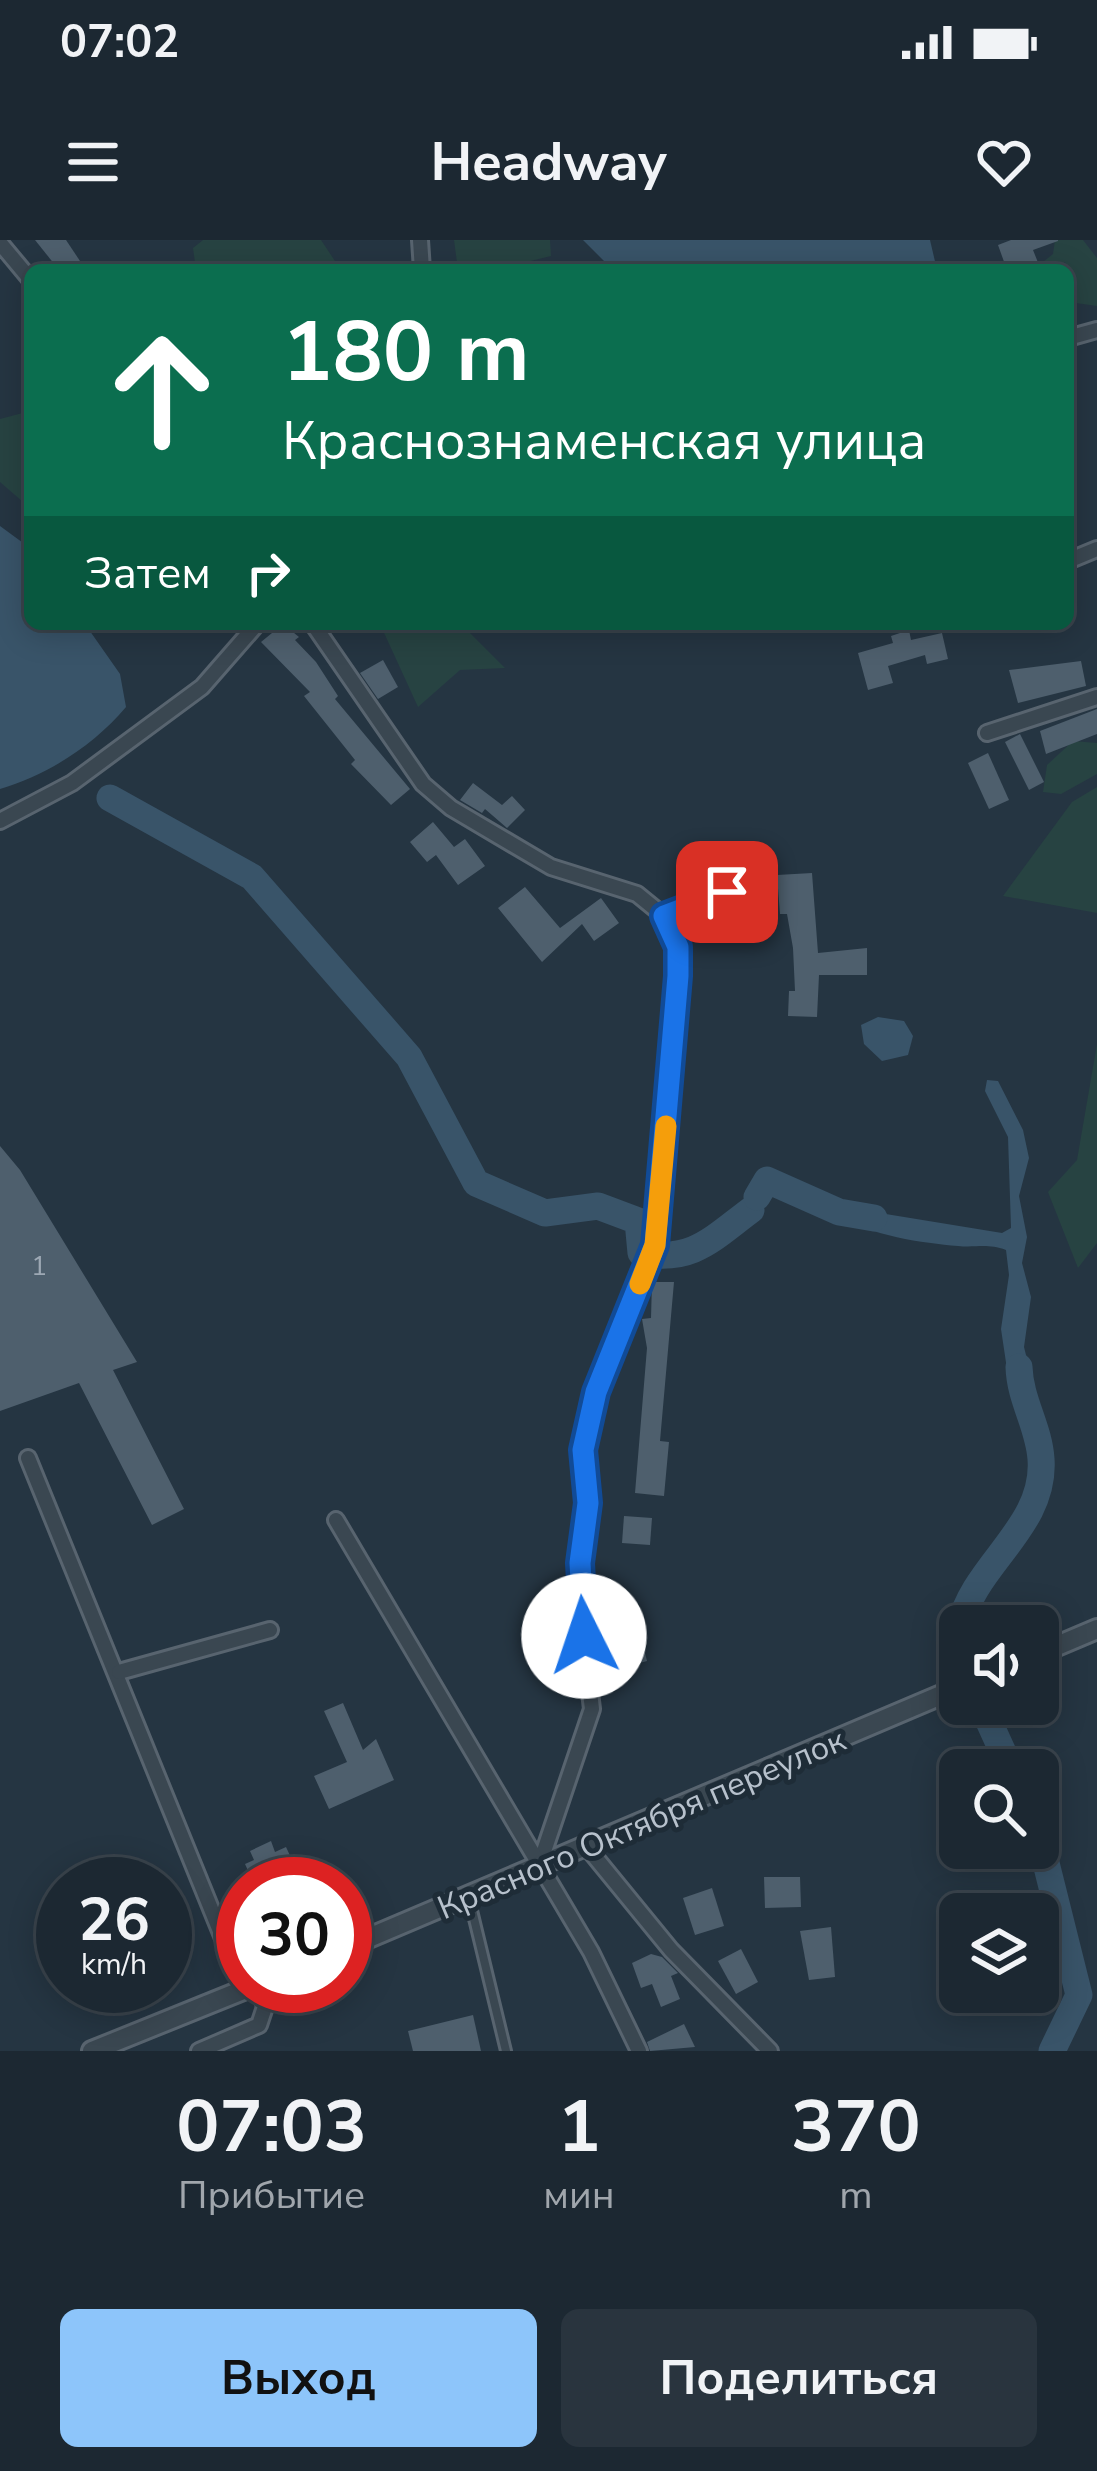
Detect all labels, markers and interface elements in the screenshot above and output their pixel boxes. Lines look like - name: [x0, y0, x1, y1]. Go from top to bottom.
- text: 07:02: [60, 12, 179, 73]
- text: Headway: [430, 125, 667, 199]
- icon: menu: [60, 129, 126, 195]
- icon: heart: [971, 129, 1037, 195]
- text: 180 m: [282, 295, 530, 410]
- icon: ahead: [84, 312, 240, 468]
- text: Краснознаменская улица: [282, 404, 926, 478]
- icon: right: [235, 540, 301, 606]
- text: Затем: [84, 543, 211, 604]
- pin: [676, 841, 778, 943]
- icon: arrive: [694, 859, 760, 925]
- house number: 1: [31, 1248, 47, 1285]
- position arrow: [521, 1573, 647, 1699]
- map controls: [939, 1605, 1059, 2013]
- button: sound: [939, 1605, 1059, 1725]
- street label: Красного Октября переулок: [431, 1718, 853, 1931]
- button: search: [939, 1749, 1059, 1869]
- speed limit sign: 30: [216, 1857, 372, 2013]
- text: 26: [78, 1879, 150, 1961]
- button: layers: [939, 1893, 1059, 2013]
- text: km/h: [81, 1944, 147, 1985]
- text: 07:03: [176, 2078, 367, 2176]
- text: 1: [557, 2078, 601, 2176]
- text: 370: [791, 2078, 921, 2176]
- text: Прибытие: [178, 2169, 365, 2222]
- text: мин: [543, 2169, 615, 2222]
- text: m: [839, 2169, 873, 2222]
- button: Выход: [60, 2309, 537, 2447]
- button: Поделиться: [561, 2309, 1037, 2447]

